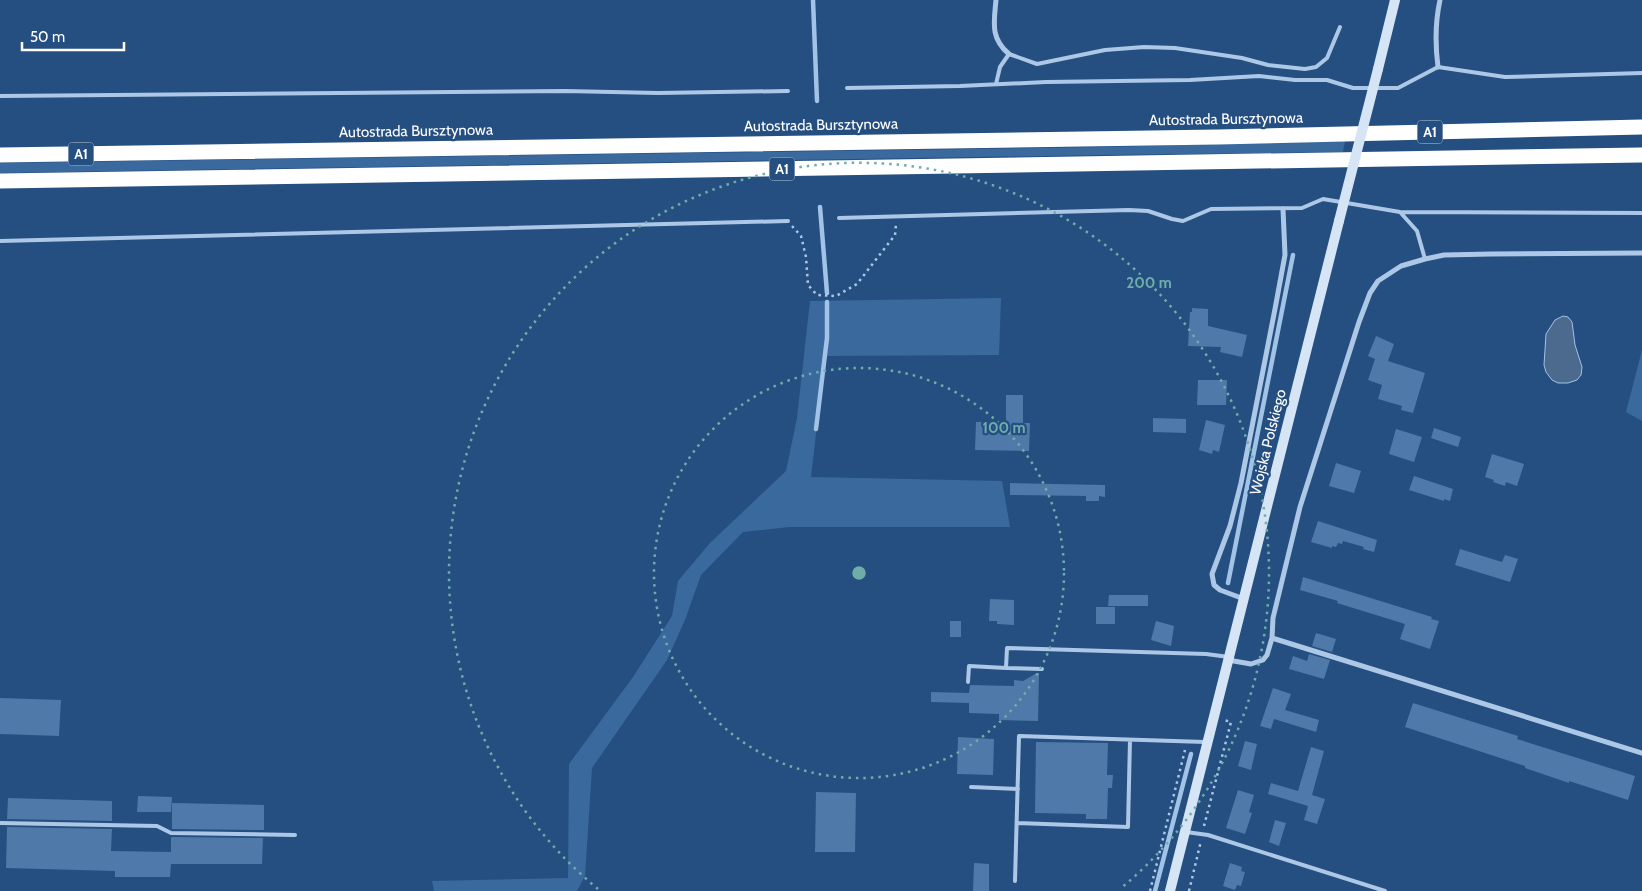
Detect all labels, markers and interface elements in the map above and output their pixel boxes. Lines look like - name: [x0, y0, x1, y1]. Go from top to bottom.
- scale bar: [22, 20, 125, 52]
- text: 50 m: [30, 28, 65, 46]
- street label: Autostrada Bursztynowa: [1149, 109, 1304, 129]
- street label: Autostrada Bursztynowa: [744, 115, 899, 135]
- road number: A1: [1418, 120, 1442, 144]
- street label: Autostrada Bursztynowa: [339, 121, 494, 141]
- road number: A1: [68, 142, 94, 166]
- road number: A1: [770, 157, 794, 180]
- text: 200 m: [1126, 274, 1172, 292]
- street label: Wojska Polskiego: [1246, 387, 1290, 497]
- text: 100 m: [982, 419, 1026, 437]
- centre of rings: [850, 564, 868, 582]

